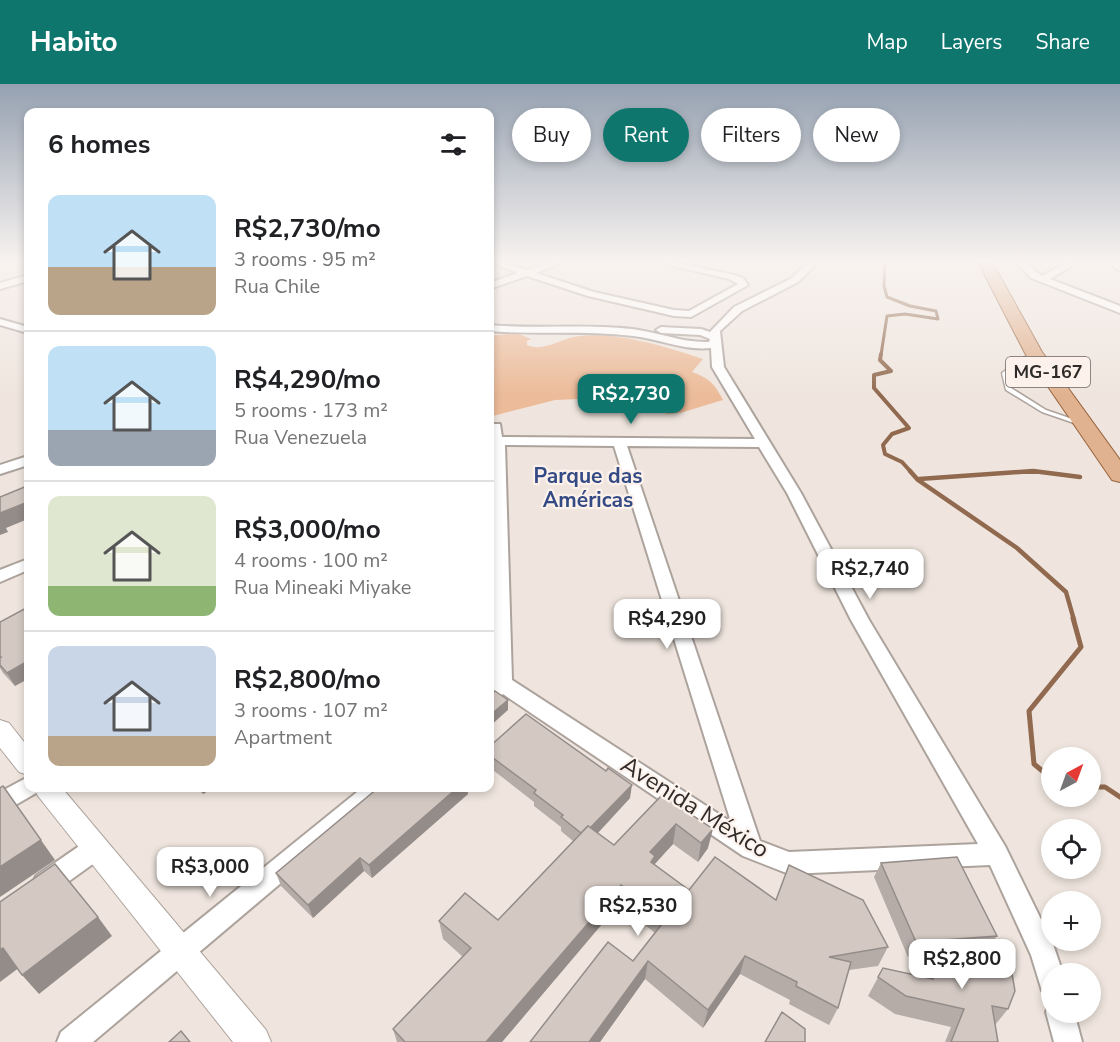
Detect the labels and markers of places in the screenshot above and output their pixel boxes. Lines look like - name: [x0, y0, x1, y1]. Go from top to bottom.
- pin: R$2,730: [576, 374, 686, 425]
- pin: R$2,740: [815, 549, 925, 600]
- pin: R$4,290: [612, 599, 722, 650]
- pin: R$3,000: [155, 847, 265, 898]
- pin: R$2,530: [583, 886, 693, 937]
- pin: R$2,800: [907, 939, 1017, 990]

